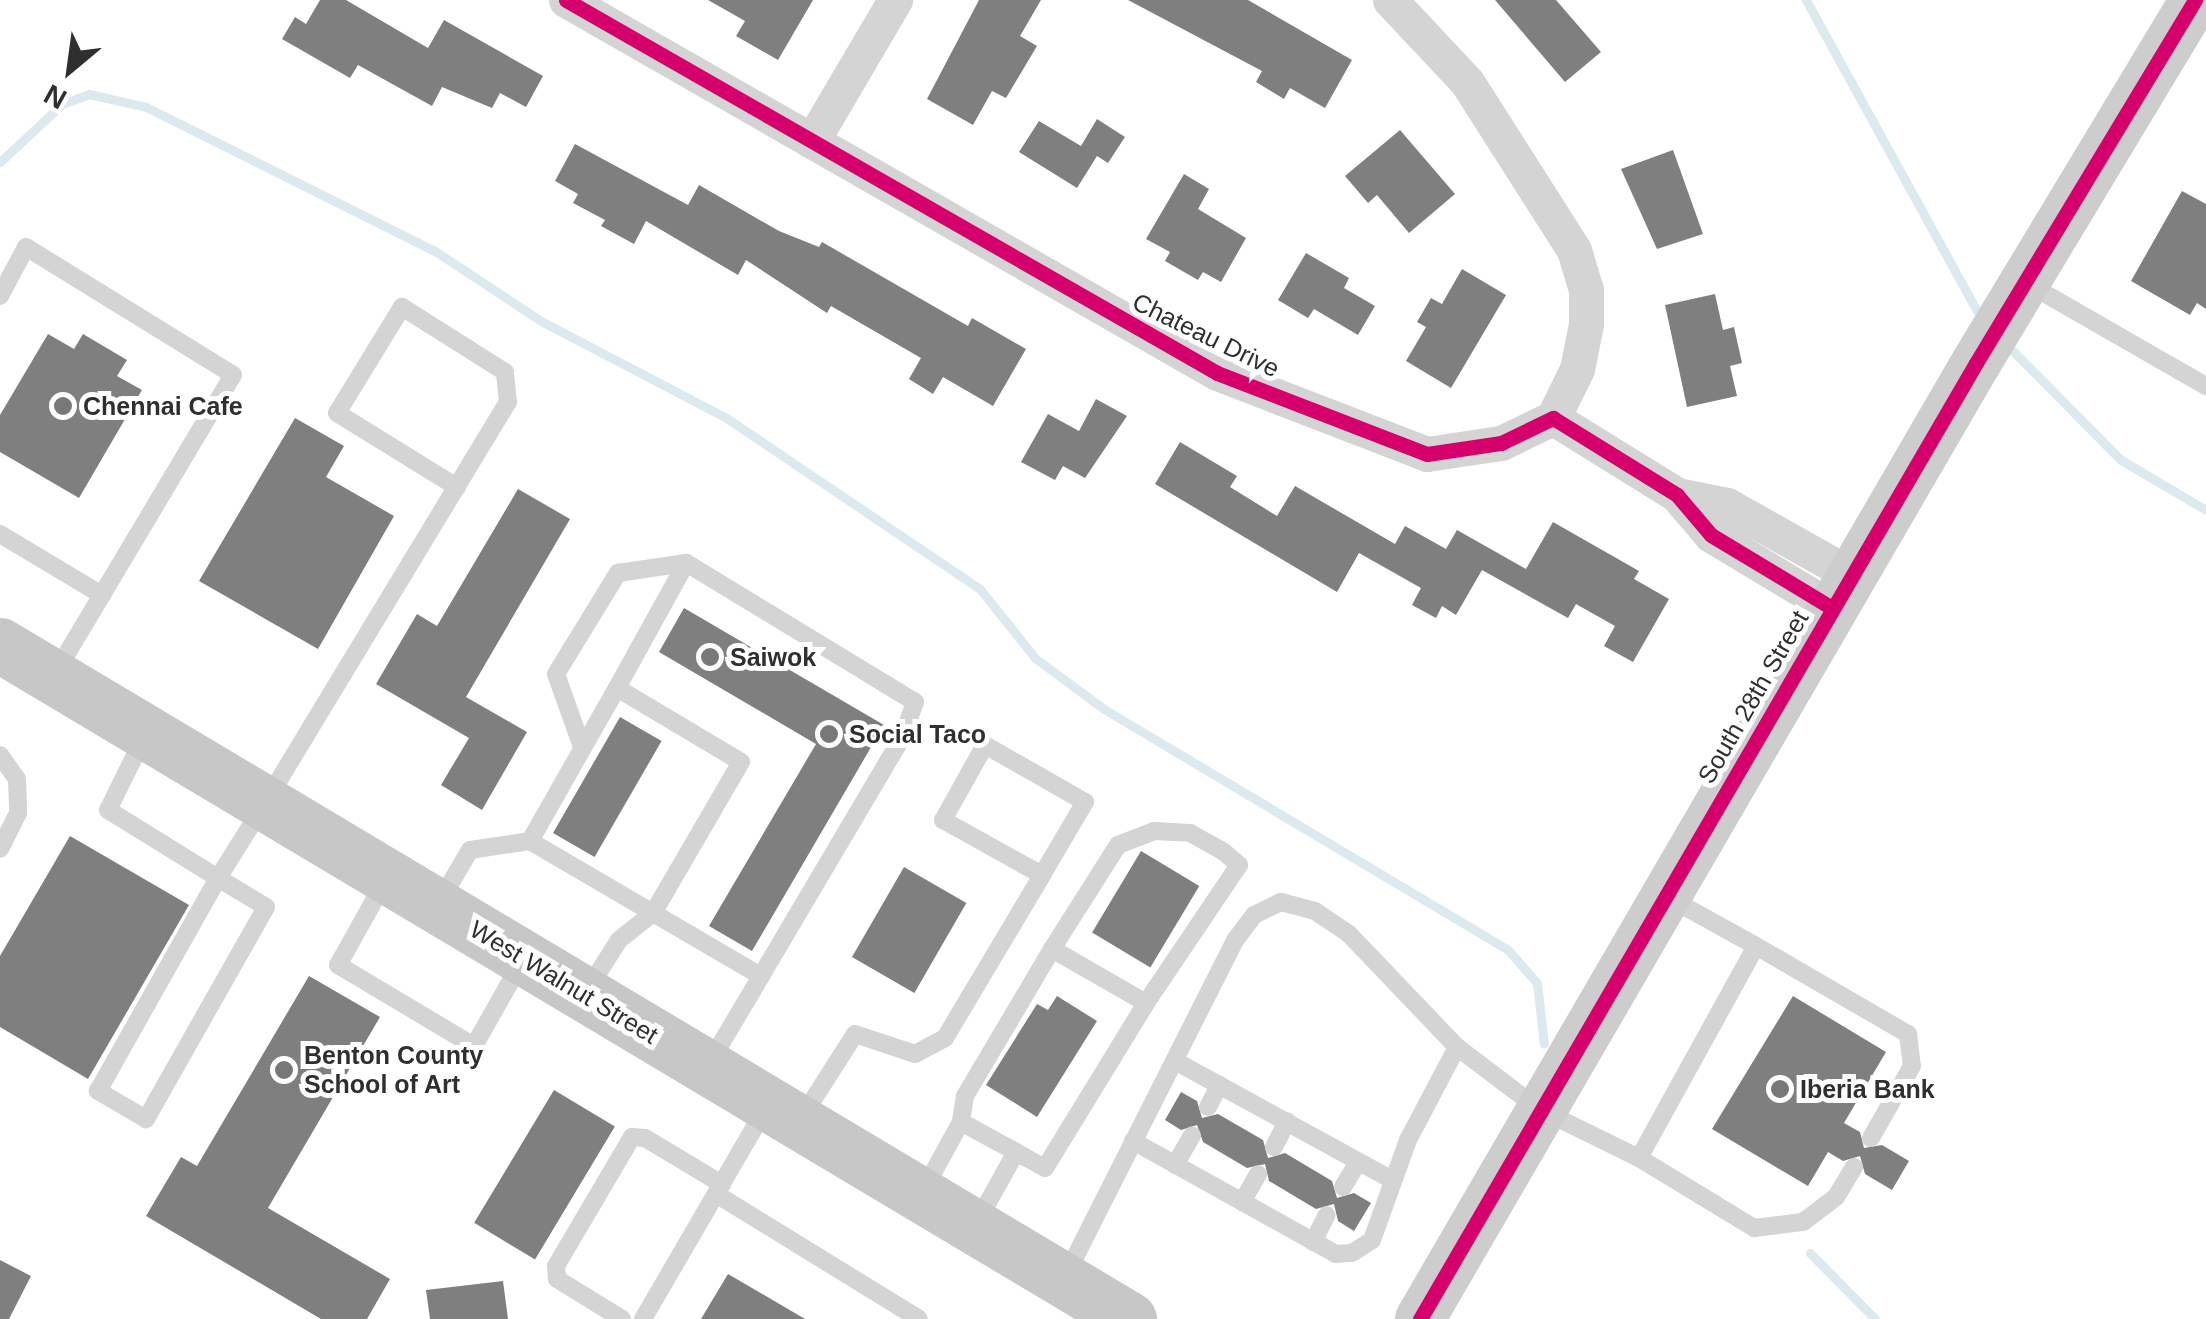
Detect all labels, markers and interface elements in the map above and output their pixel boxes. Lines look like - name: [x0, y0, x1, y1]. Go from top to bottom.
- north arrow: [20, 20, 120, 120]
- text: N: [39, 78, 72, 115]
- street label: Chateau Drive: [1128, 286, 1284, 384]
- place label: Chennai Cafe: [83, 391, 243, 421]
- marker: Chennai Cafe: [52, 395, 74, 417]
- street label: South 28th Street: [1691, 605, 1815, 789]
- place label: Saiwok: [730, 642, 816, 672]
- marker: Saiwok: [699, 646, 721, 668]
- place label: Social Taco: [849, 719, 986, 749]
- marker: Social Taco: [818, 723, 840, 745]
- street label: West Walnut Street: [465, 914, 663, 1050]
- place label: Benton County School of Art: [304, 1041, 483, 1100]
- marker: Benton County School of Art: [273, 1059, 295, 1081]
- place label: Iberia Bank: [1800, 1074, 1935, 1104]
- marker: Iberia Bank: [1769, 1078, 1791, 1100]

